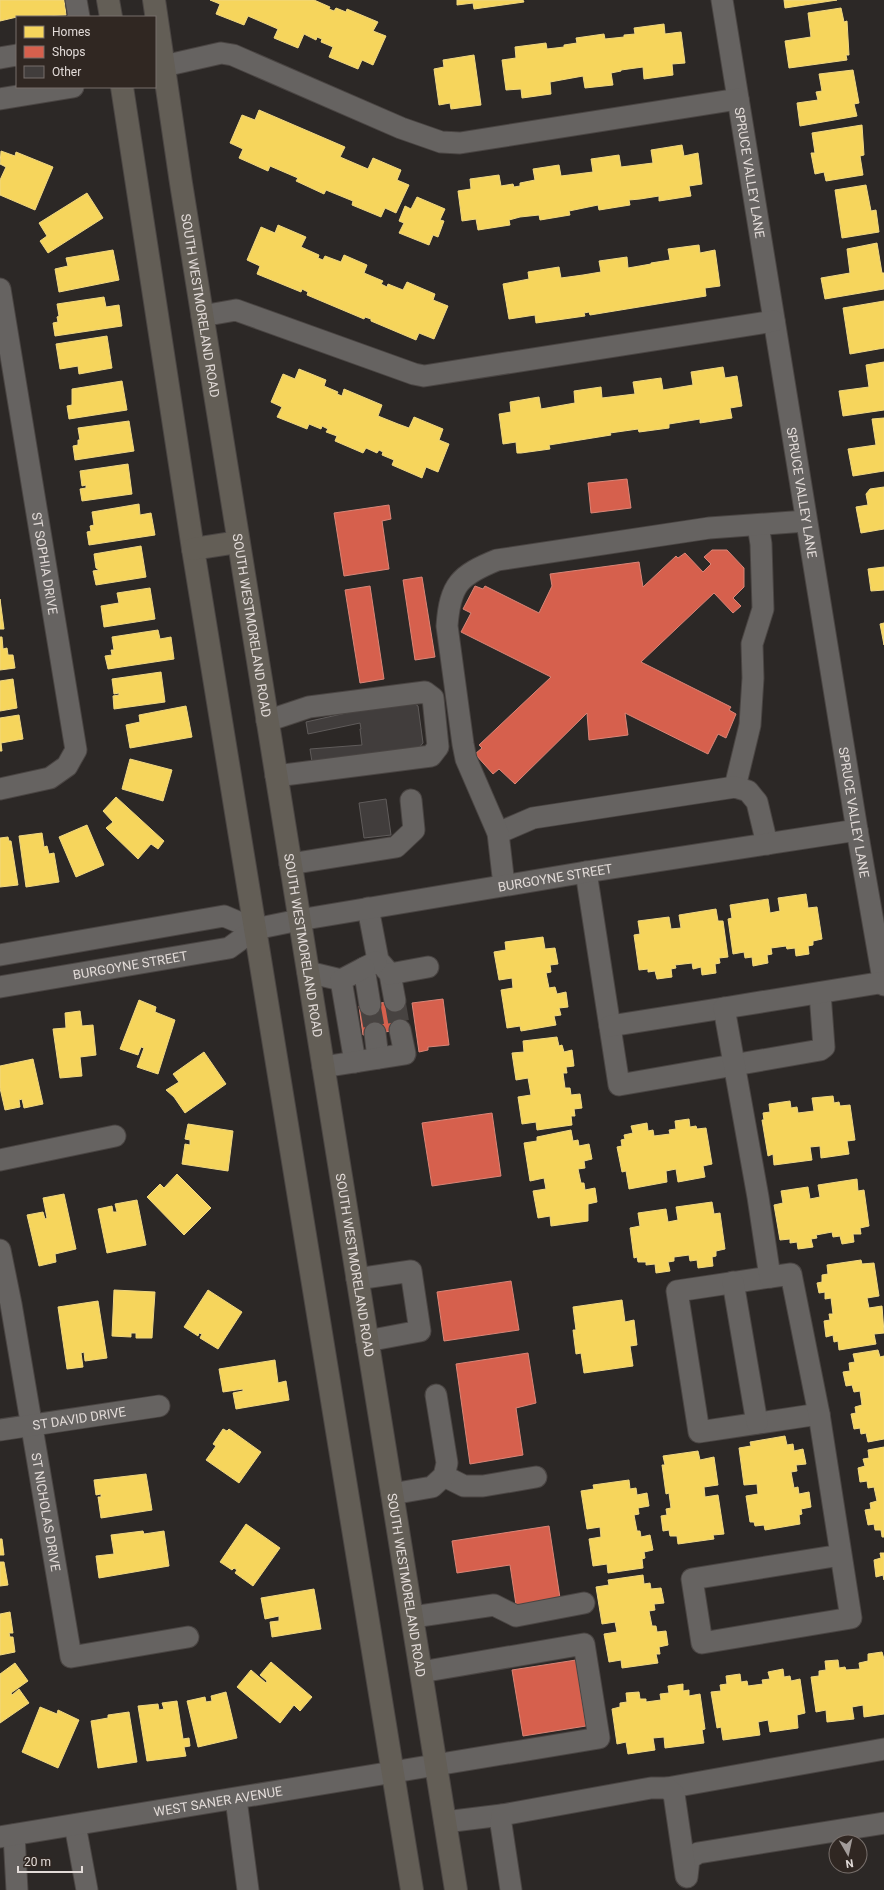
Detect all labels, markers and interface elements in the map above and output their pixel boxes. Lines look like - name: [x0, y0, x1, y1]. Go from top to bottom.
- legend: [16, 16, 156, 88]
- text: Homes: [52, 25, 90, 39]
- text: Shops: [52, 45, 86, 59]
- text: Other: [52, 65, 81, 79]
- street label: SPRUCE VALLEY LANE: [732, 106, 768, 239]
- street label: SOUTH WESTMORELAND ROAD: [179, 212, 223, 398]
- street label: SPRUCE VALLEY LANE: [784, 426, 820, 559]
- street label: ST SOPHIA DRIVE: [29, 511, 61, 616]
- street label: SOUTH WESTMORELAND ROAD: [230, 532, 274, 718]
- street label: SPRUCE VALLEY LANE: [836, 746, 873, 879]
- street label: SOUTH WESTMORELAND ROAD: [282, 852, 326, 1038]
- street label: BURGOYNE STREET: [497, 860, 614, 894]
- street label: BURGOYNE STREET: [72, 948, 189, 982]
- street label: SOUTH WESTMORELAND ROAD: [333, 1172, 378, 1358]
- street label: ST DAVID DRIVE: [31, 1404, 127, 1433]
- street label: ST NICHOLAS DRIVE: [29, 1451, 64, 1572]
- street label: SOUTH WESTMORELAND ROAD: [385, 1492, 429, 1678]
- street label: WEST SANER AVENUE: [153, 1783, 284, 1819]
- north arrow: [828, 1834, 868, 1874]
- scale bar: [18, 1848, 82, 1874]
- text: 20 m: [24, 1855, 51, 1869]
- text: N: [844, 1856, 854, 1870]

